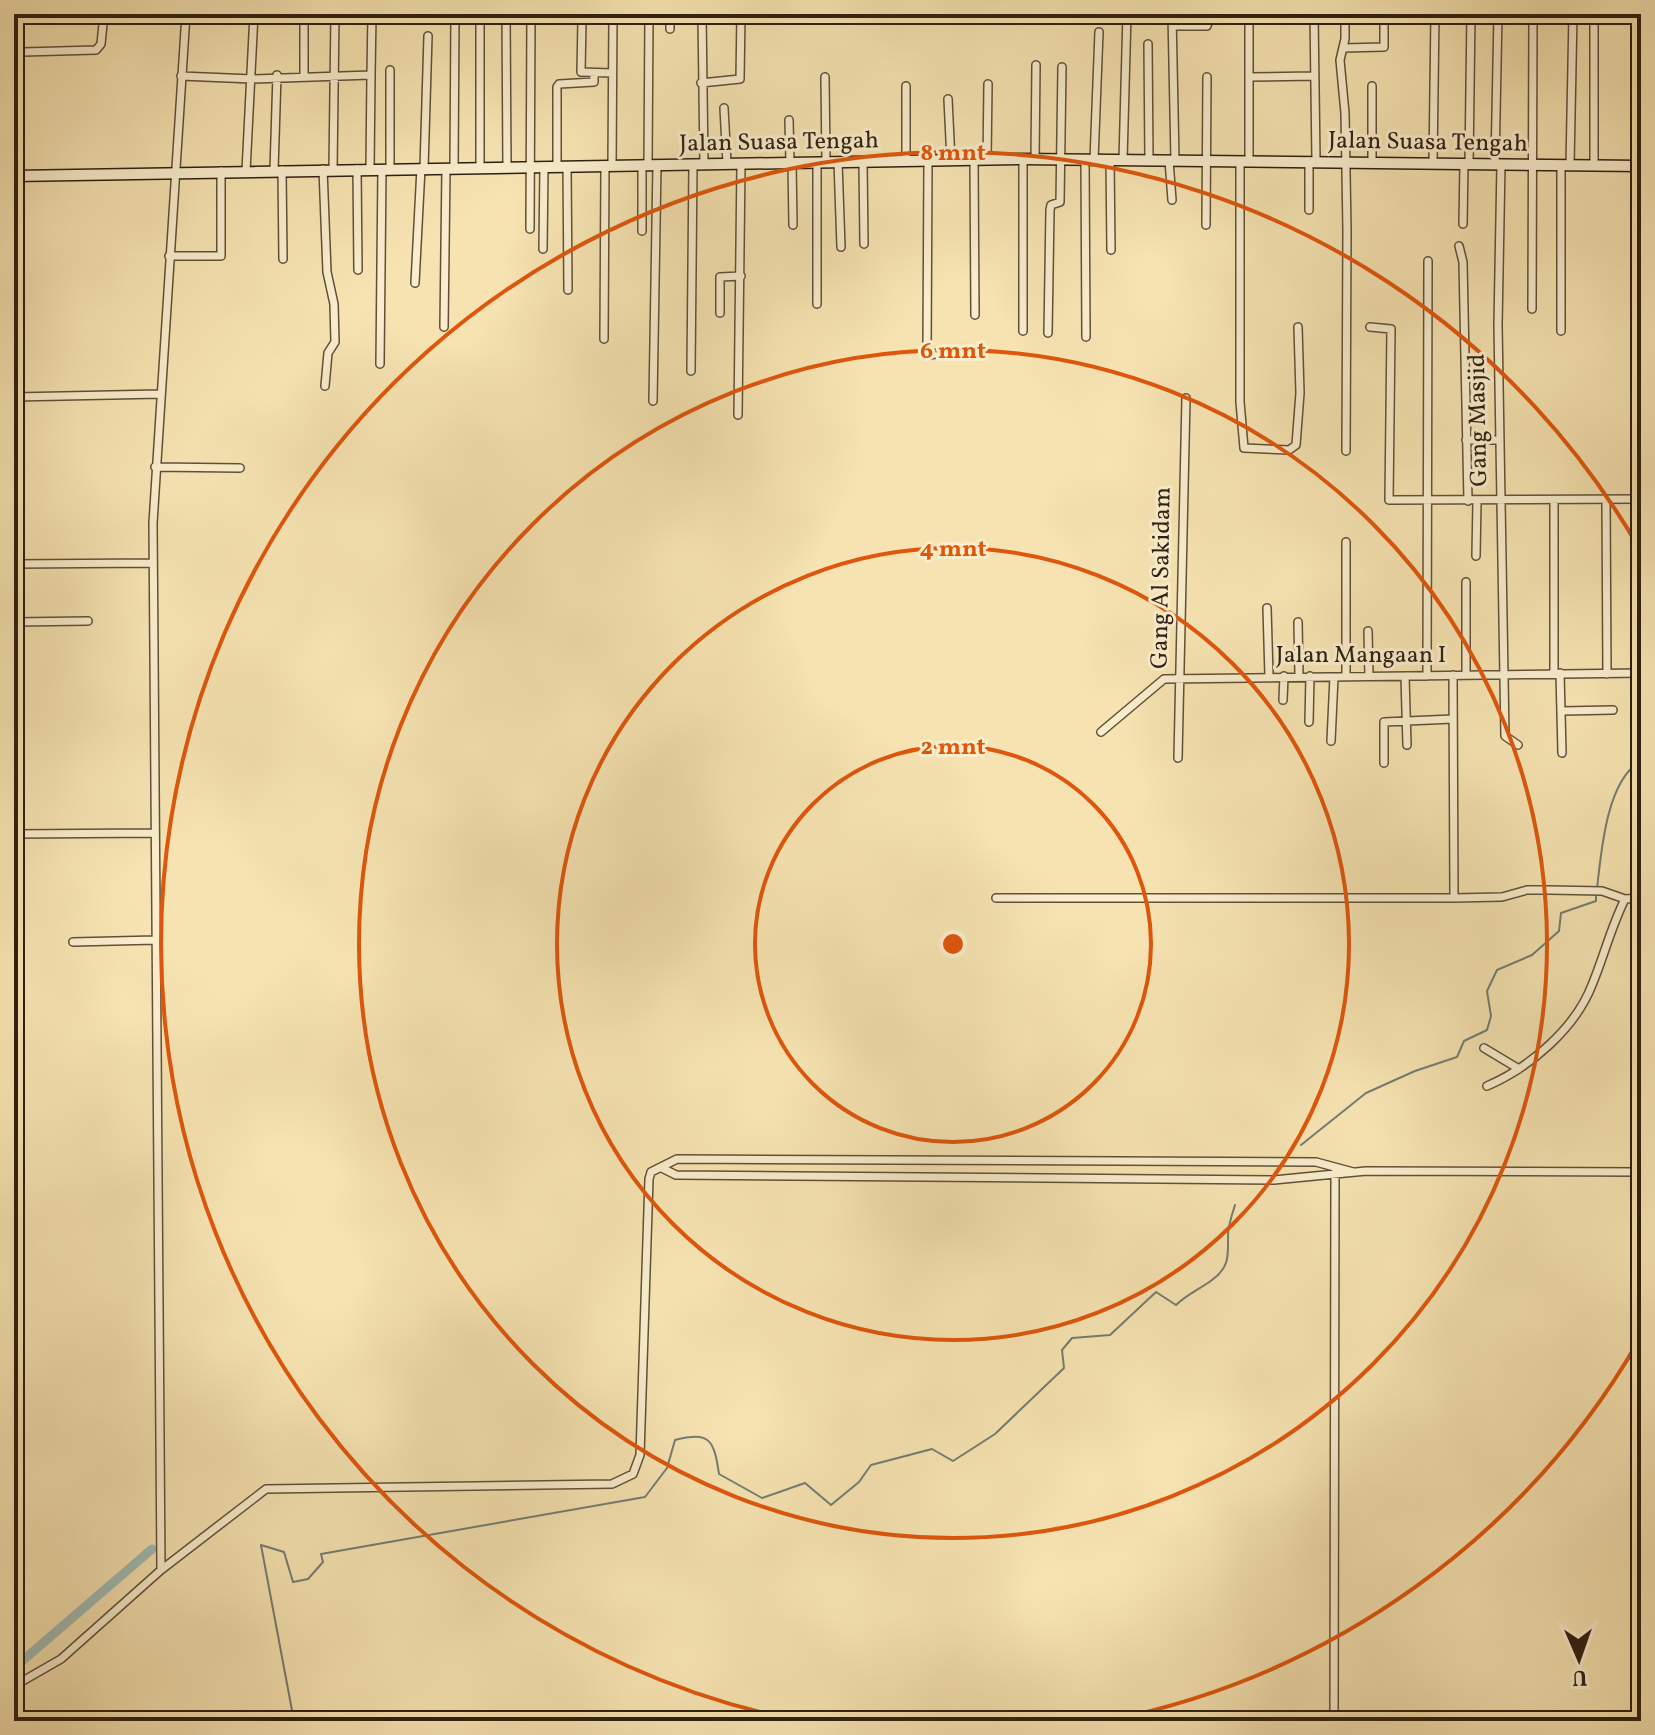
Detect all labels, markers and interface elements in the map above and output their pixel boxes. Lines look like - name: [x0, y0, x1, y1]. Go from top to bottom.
- street label: Jalan Suasa Tengah: [679, 124, 879, 162]
- street label: Jalan Suasa Tengah: [1328, 124, 1528, 162]
- text: 8 mnt: [920, 137, 986, 171]
- text: 6 mnt: [920, 335, 986, 369]
- street label: Gang Masjid: [1461, 353, 1497, 487]
- street label: Gang Al Sakidam: [1143, 487, 1181, 669]
- text: 4 mnt: [919, 533, 987, 567]
- street label: Jalan Mangaan I: [1276, 639, 1446, 673]
- text: 2 mnt: [920, 731, 986, 765]
- centre of rings: [939, 930, 967, 958]
- north arrow: [1539, 1619, 1619, 1699]
- text: U: [1572, 1661, 1588, 1692]

